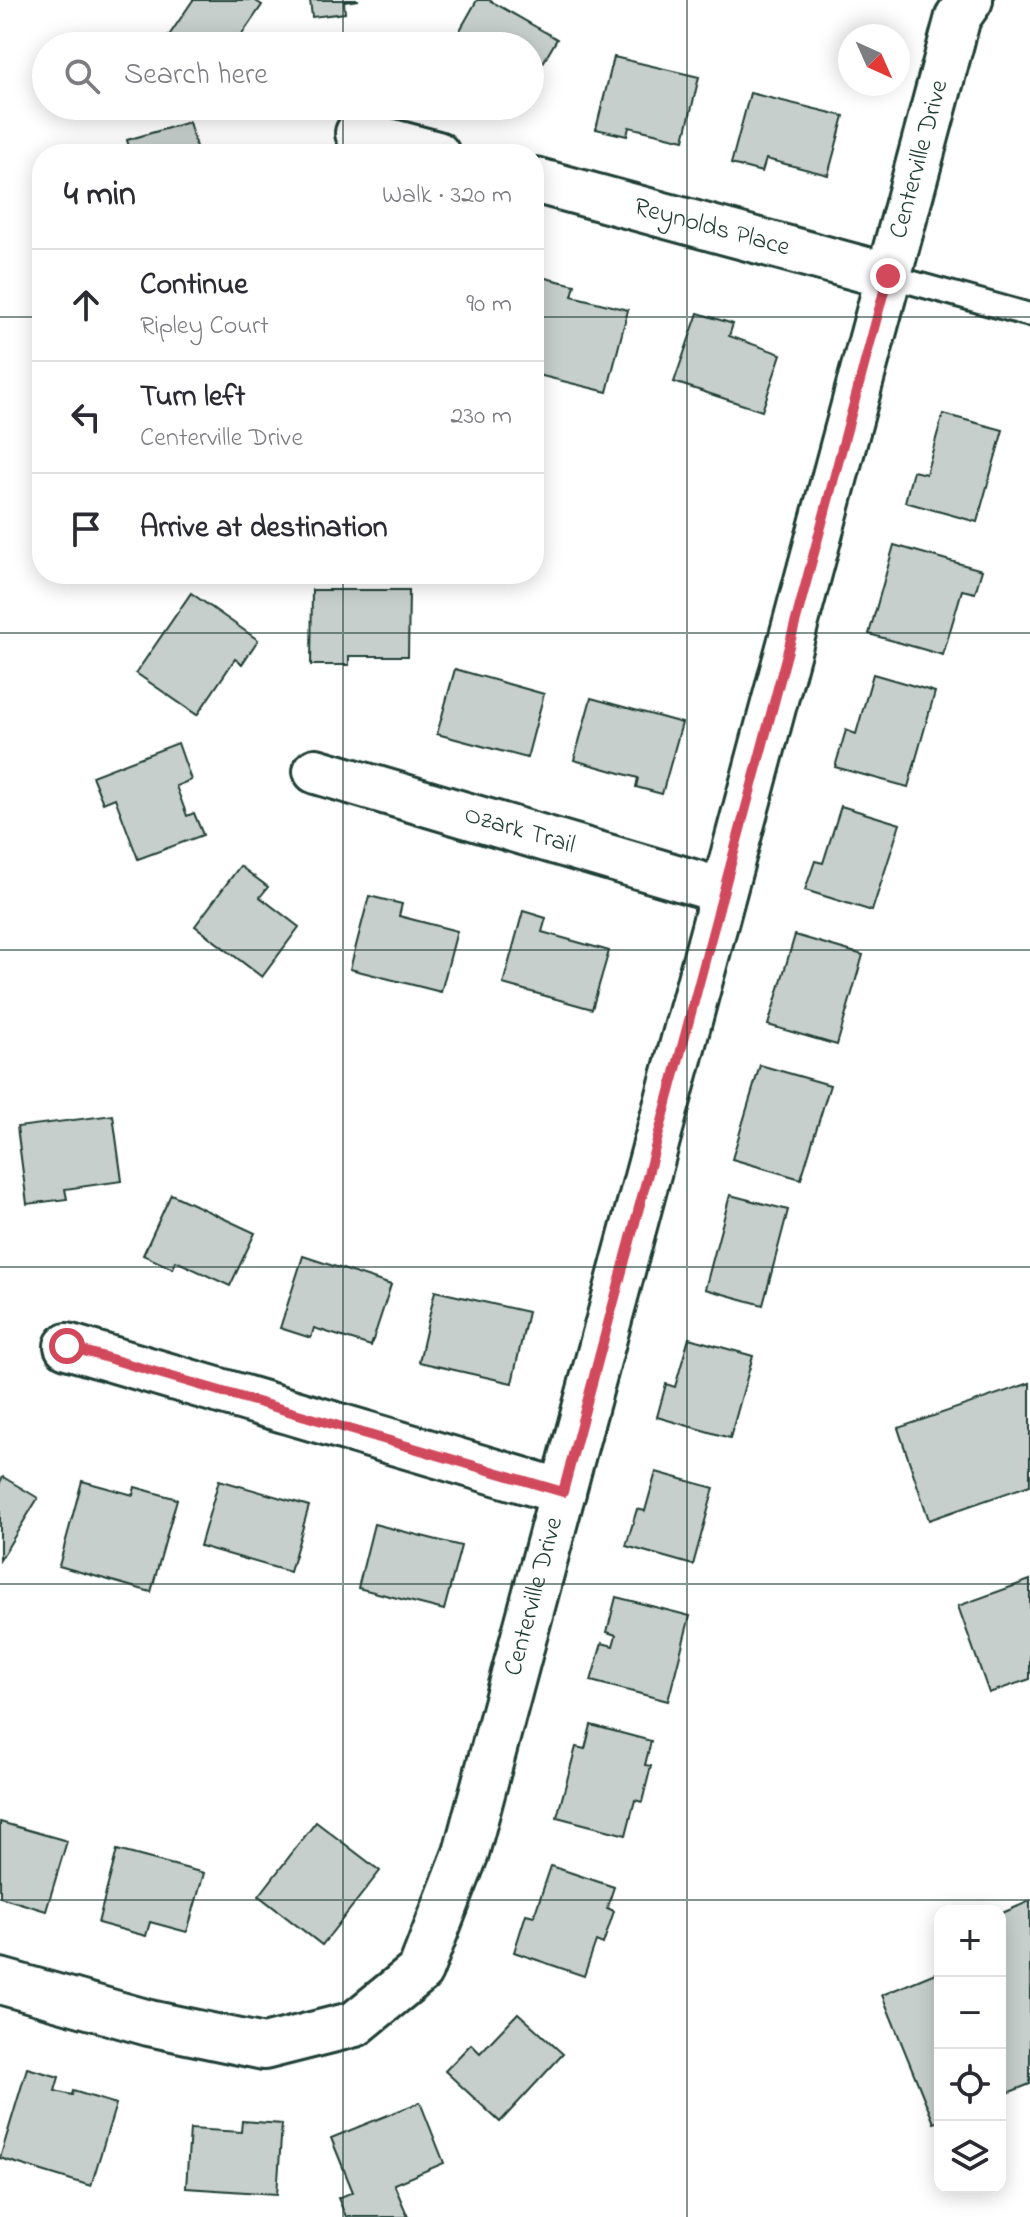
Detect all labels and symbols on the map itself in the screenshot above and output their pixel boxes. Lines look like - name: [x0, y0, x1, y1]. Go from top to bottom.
- north arrow: [838, 24, 910, 96]
- street label: Centerville Drive: [880, 75, 959, 243]
- street label: Reynolds Place: [629, 189, 794, 268]
- route end: [870, 258, 906, 294]
- street label: Ozark Trail: [459, 797, 579, 865]
- route start: [49, 1328, 85, 1364]
- street label: Centerville Drive: [495, 1513, 574, 1680]

